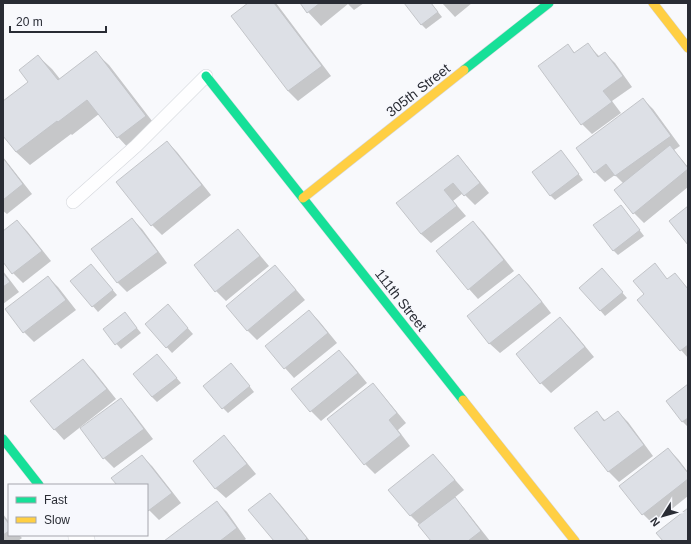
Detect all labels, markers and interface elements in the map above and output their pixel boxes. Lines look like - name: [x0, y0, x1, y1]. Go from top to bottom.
- scale bar: [10, 8, 106, 34]
- text: 20 m: [16, 15, 43, 29]
- street label: 305th Street: [383, 60, 453, 120]
- street label: 111th Street: [372, 266, 430, 334]
- legend: [8, 484, 148, 536]
- text: Fast: [44, 493, 68, 507]
- north arrow: [643, 496, 683, 536]
- text: Slow: [44, 513, 70, 527]
- text: N: [648, 515, 662, 529]

